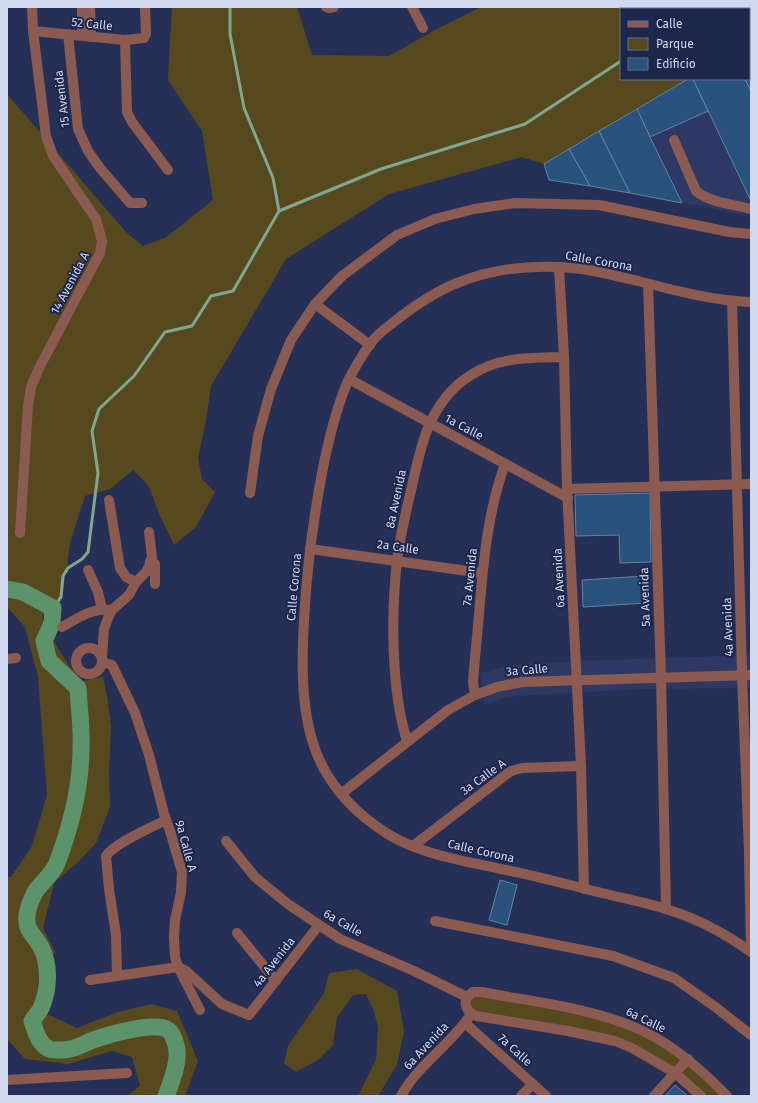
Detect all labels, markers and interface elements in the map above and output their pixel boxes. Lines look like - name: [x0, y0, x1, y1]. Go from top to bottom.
- legend: [620, 8, 750, 80]
- street label: 52 Calle: [71, 15, 113, 33]
- text: Calle: [656, 17, 683, 31]
- text: Parque: [656, 37, 694, 51]
- text: Edificio: [656, 57, 696, 71]
- street label: 15 Avenida: [52, 69, 72, 129]
- street label: Calle Corona: [564, 248, 634, 274]
- street label: 14 Avenida A: [48, 249, 92, 316]
- street label: 1a Calle: [442, 411, 486, 443]
- street label: 8a Avenida: [383, 468, 409, 530]
- street label: 2a Calle: [376, 537, 420, 557]
- street label: 7a Avenida: [460, 547, 480, 607]
- street label: 6a Avenida: [550, 548, 568, 608]
- street label: Calle Corona: [284, 553, 304, 621]
- street label: 5a Avenida: [637, 567, 653, 627]
- street label: 4a Avenida: [720, 597, 736, 657]
- street label: 3a Calle: [505, 661, 549, 679]
- street label: 3a Calle A: [458, 756, 508, 798]
- street label: 9a Calle A: [172, 819, 200, 873]
- street label: Calle Corona: [446, 837, 516, 865]
- street label: 6a Calle: [321, 906, 365, 940]
- street label: 4a Avenida: [250, 934, 298, 990]
- street label: 6a Calle: [624, 1004, 668, 1036]
- street label: 6a Avenida: [401, 1019, 451, 1073]
- street label: 7a Calle: [495, 1031, 535, 1069]

